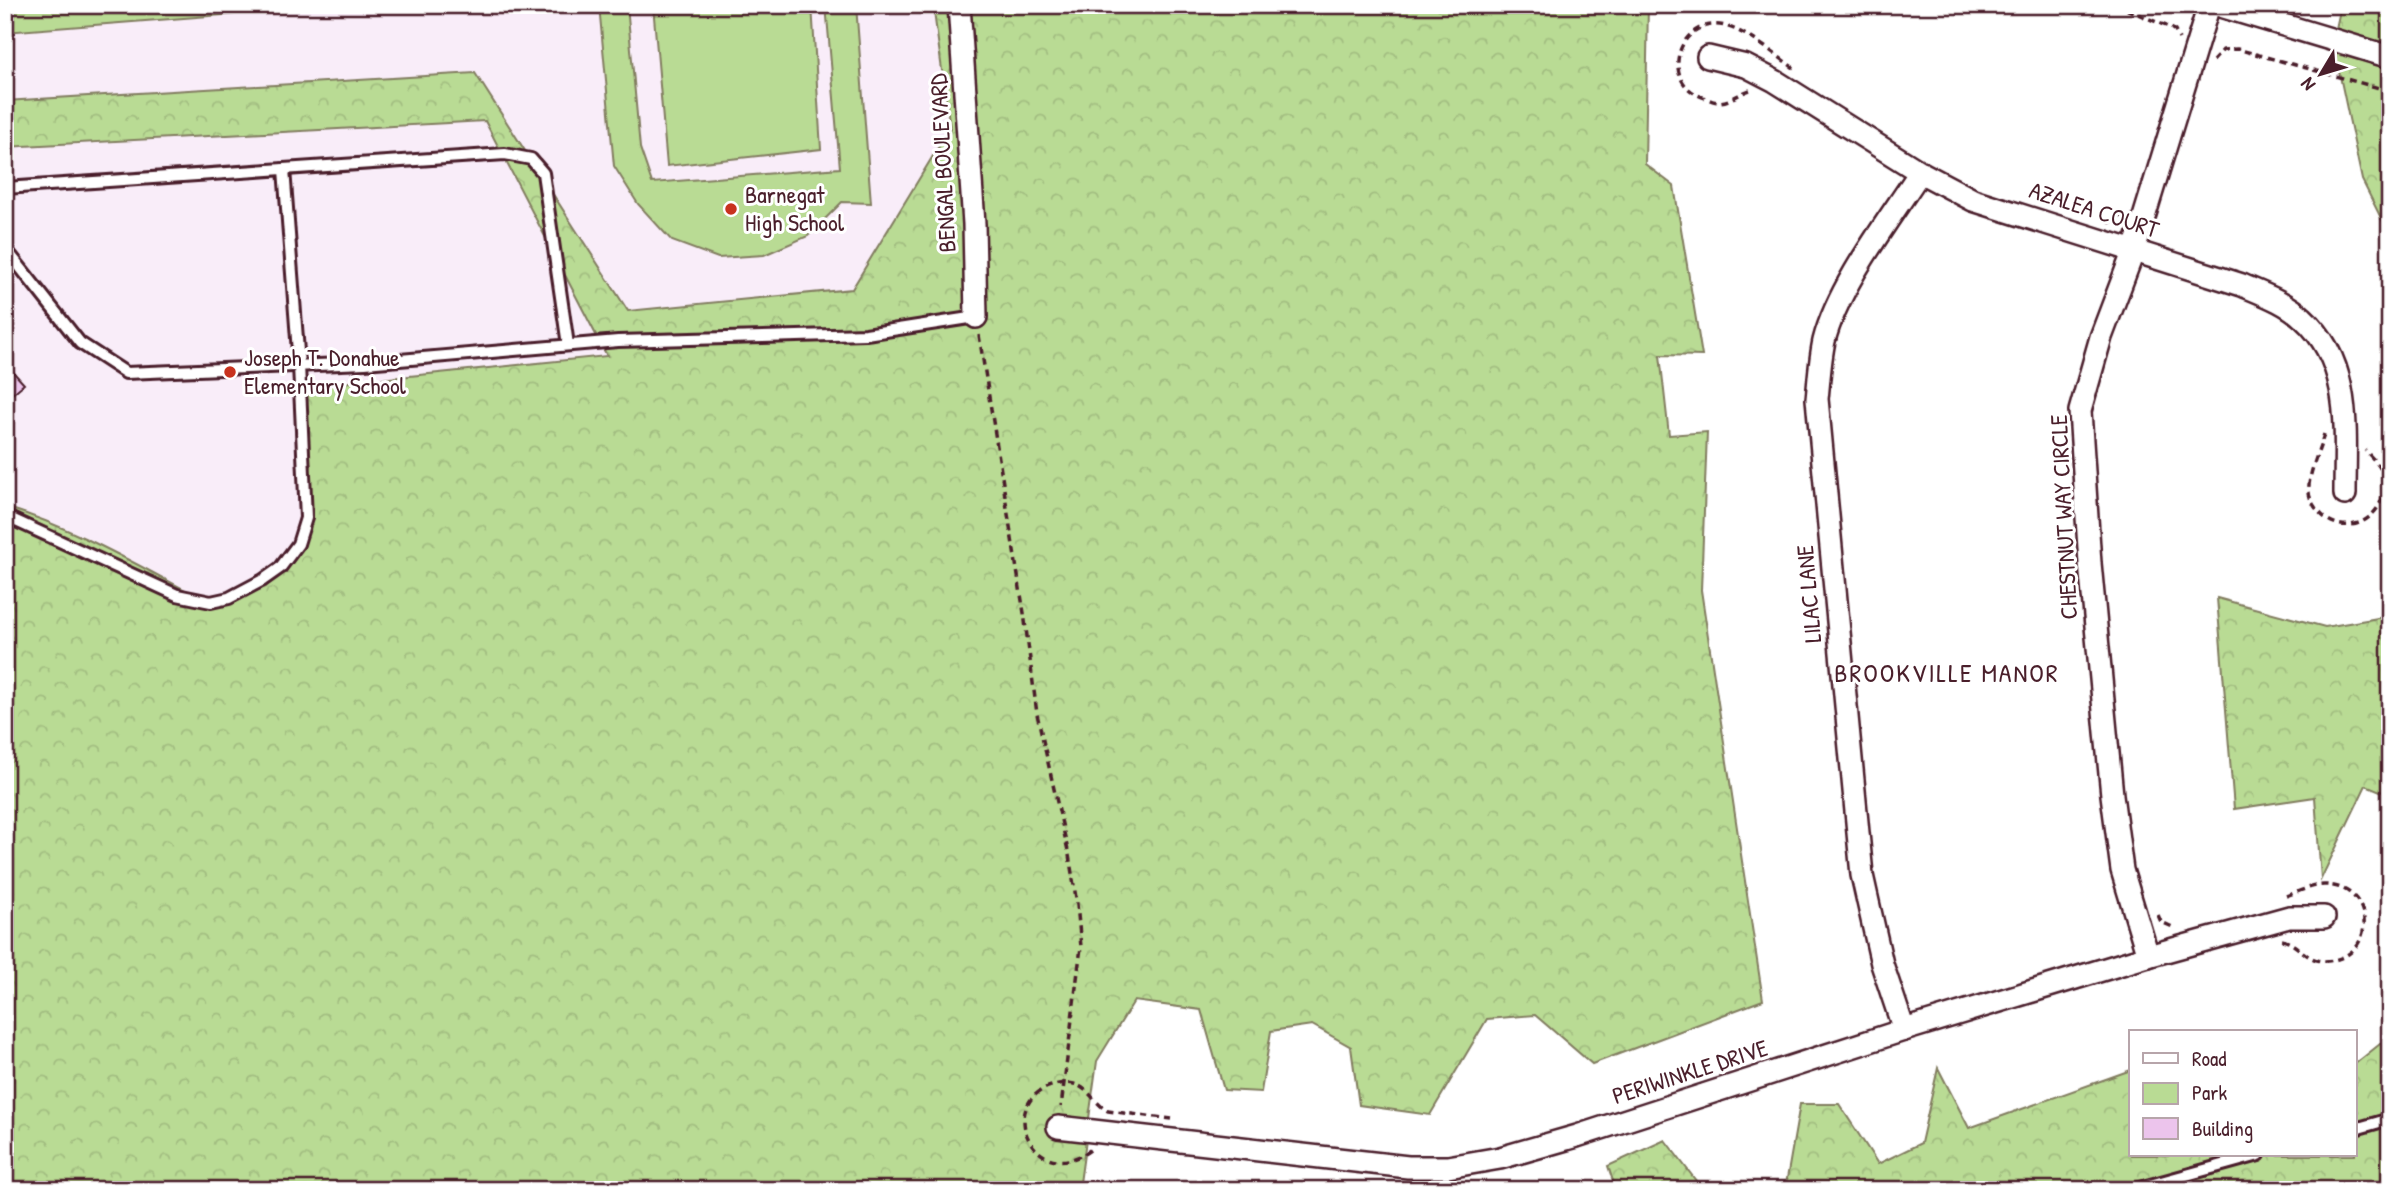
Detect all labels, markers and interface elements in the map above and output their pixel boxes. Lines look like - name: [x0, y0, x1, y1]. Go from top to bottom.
- north arrow: [2286, 38, 2356, 108]
- street label: BENGAL BOULEVARD: [921, 72, 963, 253]
- text: N: [2294, 72, 2321, 96]
- street label: AZALEA COURT: [2026, 173, 2164, 245]
- place label: Barnegat High School: [745, 178, 845, 238]
- marker: Barnegat High School: [723, 201, 739, 217]
- place label: Joseph T. Donahue Elementary School: [244, 341, 407, 401]
- marker: Joseph T. Donahue Elementary School: [222, 364, 238, 380]
- street label: CHESTNUT WAY CIRCLE: [2042, 413, 2084, 620]
- street label: LILAC LANE: [1788, 544, 1828, 644]
- district label: BROOKVILLE MANOR: [1834, 655, 2060, 690]
- legend: [2129, 1030, 2356, 1156]
- street label: PERIWINKLE DRIVE: [1608, 1031, 1772, 1111]
- text: Road: [2192, 1044, 2226, 1073]
- text: Park: [2192, 1078, 2227, 1107]
- text: Building: [2192, 1114, 2253, 1143]

